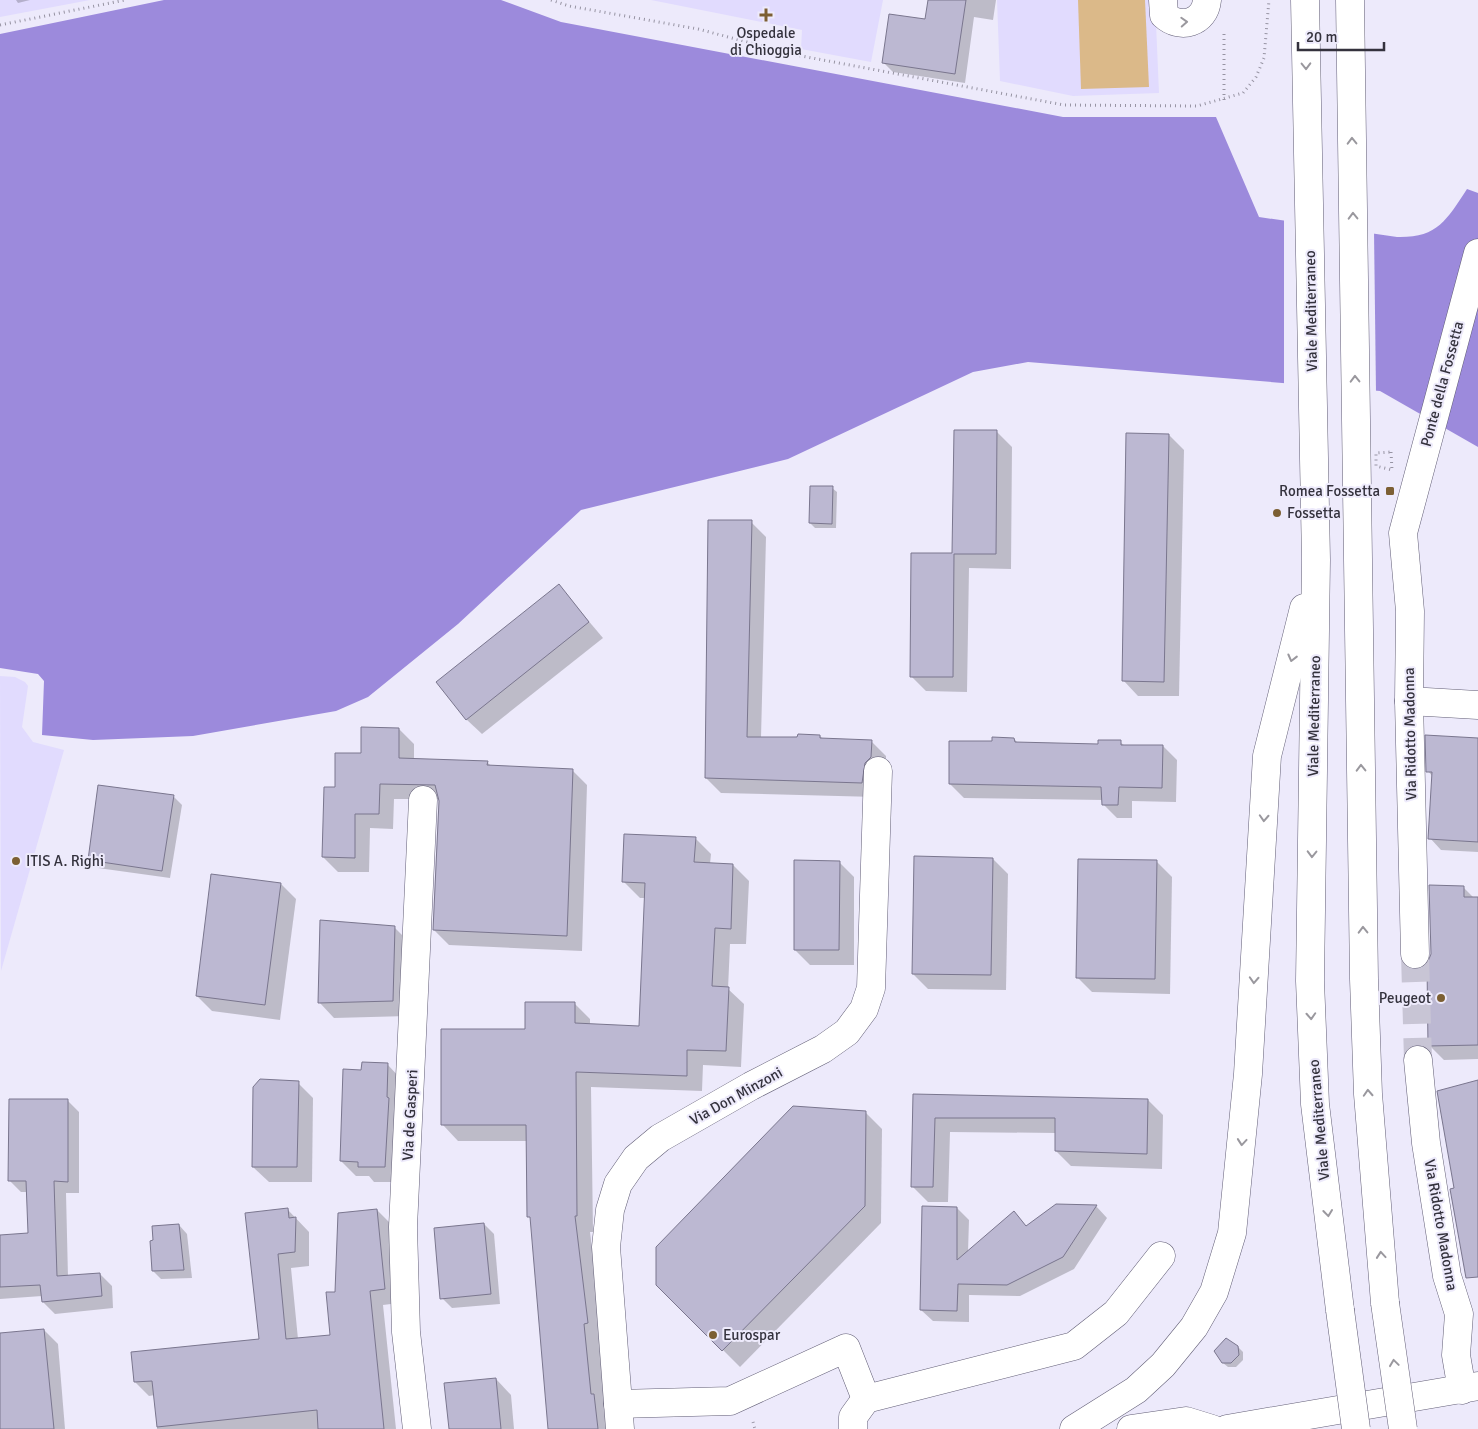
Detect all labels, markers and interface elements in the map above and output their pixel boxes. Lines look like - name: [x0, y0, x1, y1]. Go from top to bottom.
- marker: Ospedale di Chioggia: [759, 8, 773, 22]
- one-way arrow: [1180, 17, 1188, 28]
- scale bar: [1298, 20, 1384, 52]
- place label: Ospedale di Chioggia: [730, 24, 802, 59]
- text: 20 m: [1306, 28, 1337, 46]
- one-way arrow: [1301, 62, 1312, 70]
- one-way arrow: [1347, 137, 1357, 144]
- one-way arrow: [1348, 212, 1358, 220]
- street label: Viale Mediterraneo: [1301, 250, 1321, 372]
- street label: Ponte della Fossetta: [1417, 319, 1467, 449]
- one-way arrow: [1350, 374, 1360, 382]
- place label: Romea Fossetta: [1279, 482, 1380, 500]
- marker: Romea Fossetta: [1384, 485, 1396, 497]
- place label: Fossetta: [1287, 504, 1341, 522]
- marker: Fossetta: [1271, 507, 1283, 519]
- one-way arrow: [1287, 654, 1297, 662]
- street label: Viale Mediterraneo: [1304, 655, 1324, 777]
- street label: Via Ridotto Madonna: [1400, 667, 1420, 801]
- one-way arrow: [1356, 763, 1366, 771]
- one-way arrow: [1258, 814, 1269, 822]
- one-way arrow: [1306, 850, 1317, 858]
- place label: ITIS A. Righi: [26, 852, 104, 870]
- marker: ITIS A. Righi: [10, 855, 22, 867]
- one-way arrow: [1358, 926, 1368, 934]
- one-way arrow: [1248, 976, 1259, 984]
- place label: Peugeot: [1379, 989, 1431, 1007]
- marker: Peugeot: [1435, 992, 1447, 1004]
- one-way arrow: [1306, 1012, 1317, 1020]
- street label: Viale Mediterraneo: [1305, 1059, 1333, 1181]
- street label: Via Don Minzoni: [686, 1063, 786, 1129]
- street label: Via de Gasperi: [399, 1069, 421, 1161]
- one-way arrow: [1363, 1088, 1374, 1096]
- one-way arrow: [1237, 1138, 1248, 1146]
- street label: Via Ridotto Madonna: [1421, 1158, 1461, 1292]
- one-way arrow: [1322, 1209, 1333, 1217]
- one-way arrow: [1376, 1250, 1387, 1258]
- place label: Eurospar: [723, 1326, 781, 1344]
- marker: Eurospar: [707, 1329, 719, 1341]
- one-way arrow: [1389, 1359, 1399, 1368]

